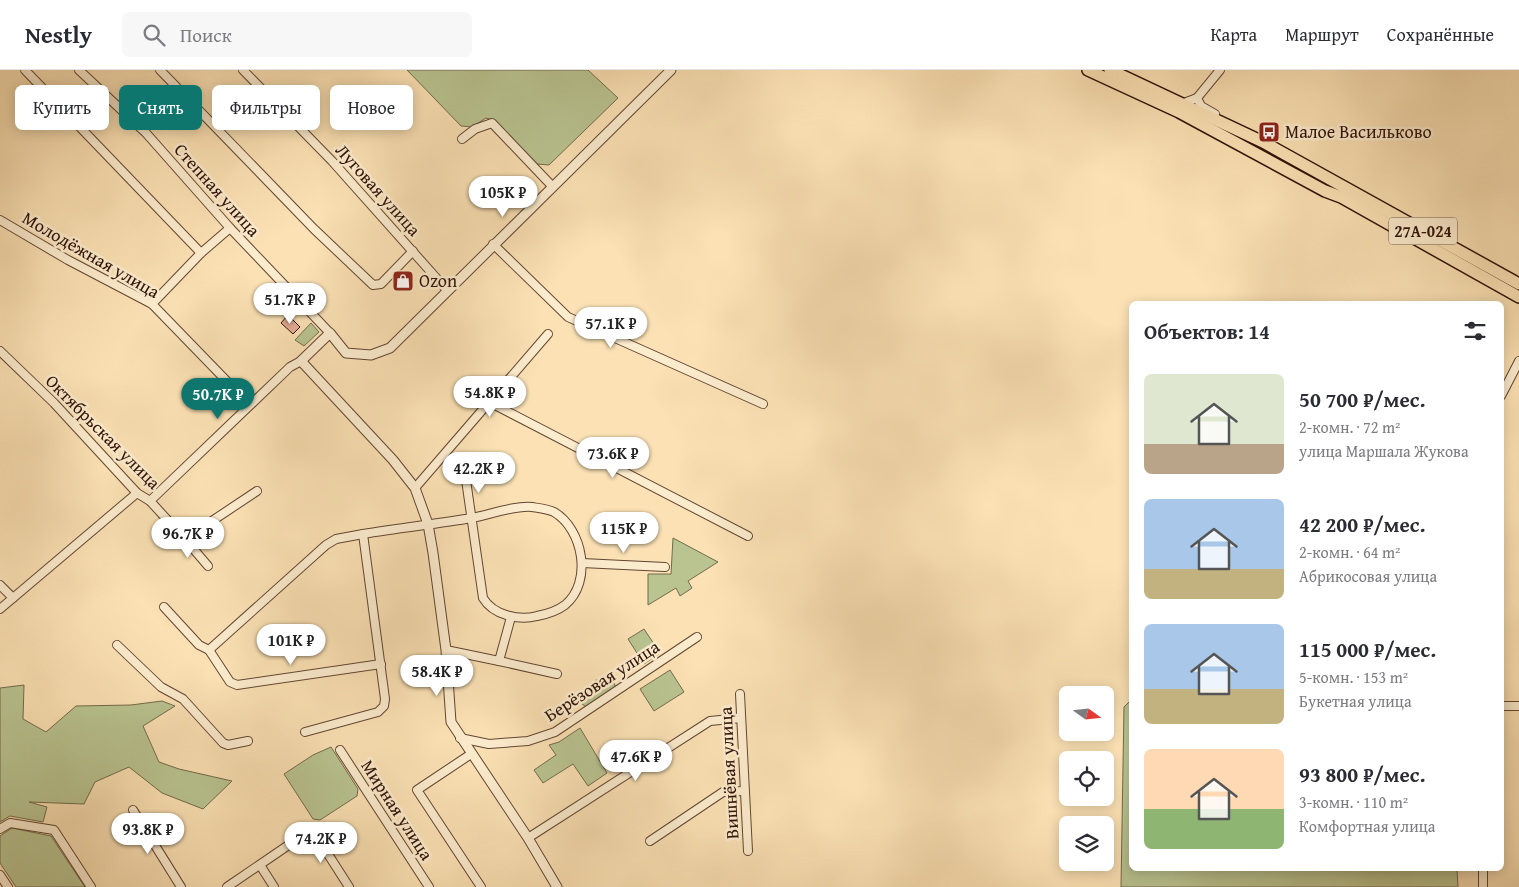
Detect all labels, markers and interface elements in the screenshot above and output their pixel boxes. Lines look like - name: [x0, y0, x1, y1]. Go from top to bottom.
- search box: [122, 12, 472, 57]
- text: Nestly: [25, 17, 92, 52]
- icon: search: [140, 21, 168, 49]
- text: Поиск: [180, 21, 232, 49]
- text: Карта: [1211, 21, 1257, 48]
- text: Маршрут: [1285, 21, 1359, 48]
- text: Сохранённые: [1387, 21, 1494, 48]
- chip: Купить: [15, 85, 109, 130]
- chip: Снять: [119, 85, 202, 130]
- chip: Фильтры: [212, 85, 320, 130]
- chip: Новое: [330, 85, 413, 130]
- place label: Малое Васильково: [1285, 118, 1432, 145]
- bus stop icon: Малое Васильково: [1257, 120, 1281, 144]
- street label: Степная улица: [168, 137, 267, 243]
- street label: Луговая улица: [329, 137, 428, 242]
- pin: 105K ₽: [462, 176, 544, 218]
- text: 105K ₽: [480, 180, 526, 204]
- street label: Молодёжная улица: [18, 204, 165, 305]
- road number: 27А-024: [1389, 218, 1457, 245]
- place label: Ozon: [419, 267, 457, 294]
- shop icon: Ozon: [391, 269, 415, 293]
- pin: 51.7K ₽: [244, 282, 336, 325]
- text: 51.7K ₽: [264, 287, 316, 311]
- pin: 57.1K ₽: [565, 306, 657, 349]
- text: 57.1K ₽: [585, 311, 637, 335]
- text: Объектов: 14: [1144, 316, 1270, 347]
- icon: filters: [1461, 317, 1489, 345]
- street label: Октябрьская улица: [40, 368, 167, 496]
- pin: 54.8K ₽: [444, 376, 536, 418]
- pin: 50.7K ₽: [172, 378, 264, 420]
- text: 54.8K ₽: [464, 380, 516, 404]
- text: 50.7K ₽: [192, 382, 244, 406]
- text: 50 700 ₽/мес.: [1299, 384, 1425, 415]
- icon: home: [1184, 394, 1244, 454]
- text: 2-комн. · 72 m²: [1299, 415, 1400, 439]
- pin: 73.6K ₽: [567, 436, 659, 479]
- text: улица Маршала Жукова: [1299, 439, 1469, 463]
- text: 73.6K ₽: [587, 441, 639, 465]
- pin: 42.2K ₽: [433, 452, 525, 494]
- text: 42.2K ₽: [453, 456, 505, 480]
- text: 42 200 ₽/мес.: [1299, 509, 1425, 540]
- pin: 115K ₽: [583, 512, 665, 554]
- pin: 96.7K ₽: [142, 516, 234, 559]
- text: 115K ₽: [601, 516, 647, 540]
- icon: home: [1184, 519, 1244, 579]
- text: 96.7K ₽: [162, 521, 214, 545]
- text: 2-комн. · 64 m²: [1299, 540, 1400, 564]
- text: Абрикосовая улица: [1299, 564, 1437, 588]
- pin: 101K ₽: [250, 624, 332, 666]
- text: 101K ₽: [268, 628, 314, 652]
- street label: Берёзовая улица: [539, 633, 665, 728]
- text: 115 000 ₽/мес.: [1299, 634, 1436, 665]
- icon: home: [1184, 644, 1244, 704]
- pin: 58.4K ₽: [391, 654, 483, 697]
- text: 58.4K ₽: [411, 659, 463, 683]
- text: 5-комн. · 153 m²: [1299, 665, 1408, 689]
- north arrow: [1059, 686, 1114, 741]
- map controls: [1059, 686, 1114, 871]
- text: Букетная улица: [1299, 689, 1412, 713]
- street label: Вишнёвая улица: [712, 706, 745, 840]
- pin: 47.6K ₽: [590, 740, 682, 782]
- text: 47.6K ₽: [610, 744, 662, 768]
- button: locate: [1059, 751, 1114, 806]
- street label: Мирная улица: [355, 754, 440, 866]
- text: 93 800 ₽/мес.: [1299, 759, 1425, 790]
- icon: home: [1184, 769, 1244, 829]
- text: 3-комн. · 110 m²: [1299, 790, 1408, 814]
- pin: 93.8K ₽: [102, 812, 194, 855]
- text: Комфортная улица: [1299, 814, 1435, 838]
- button: layers: [1059, 816, 1114, 871]
- text: 93.8K ₽: [122, 817, 174, 841]
- pin: 74.2K ₽: [275, 822, 367, 864]
- text: 74.2K ₽: [295, 826, 347, 850]

